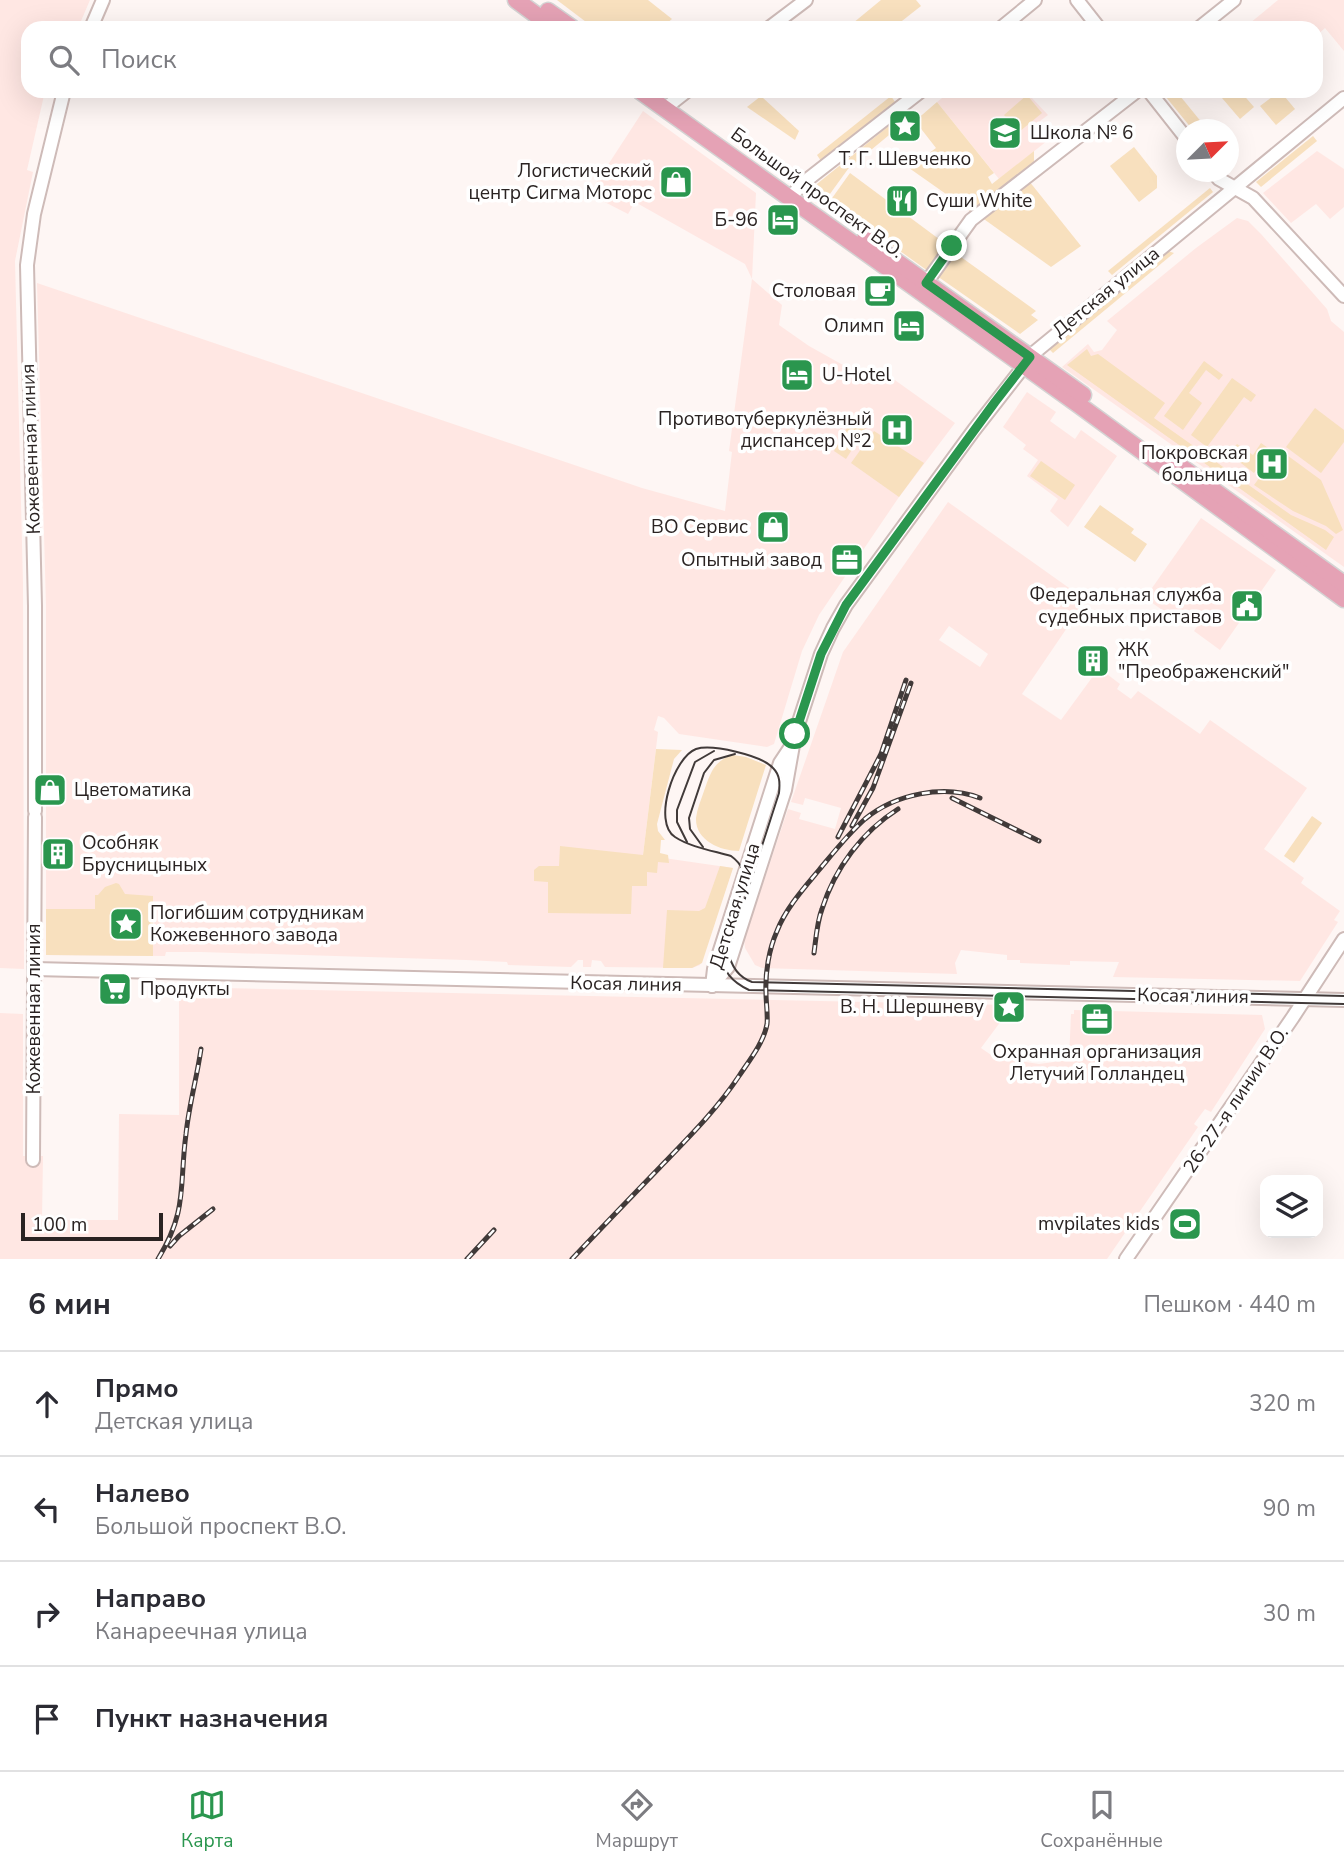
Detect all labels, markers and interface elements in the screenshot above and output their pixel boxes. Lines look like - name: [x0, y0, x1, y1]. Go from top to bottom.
- search box: [21, 21, 1323, 98]
- icon: search: [45, 41, 83, 79]
- text: Поиск: [101, 42, 177, 77]
- place icon: Т. Г. Шевченко: [886, 107, 924, 145]
- school or university icon: Школа № 6: [986, 114, 1024, 152]
- north arrow: [1176, 119, 1239, 182]
- place label: Школа № 6: [1030, 120, 1133, 146]
- street label: Большой проспект В.О.: [725, 121, 909, 265]
- place label: Т. Г. Шевченко: [839, 146, 971, 172]
- place label: Логистический центр Сигма Моторс: [468, 158, 652, 206]
- shop icon: Логистический центр Сигма Моторс: [657, 163, 695, 201]
- restaurant icon: Суши White: [883, 182, 921, 220]
- place label: Суши White: [926, 188, 1032, 214]
- hotel icon: Б-96: [764, 201, 802, 239]
- place label: Б-96: [715, 207, 758, 233]
- route end: [936, 230, 967, 261]
- street label: Детская улица: [1047, 241, 1165, 343]
- cafe icon: Столовая: [861, 272, 899, 310]
- place label: Столовая: [772, 278, 856, 304]
- hotel icon: Олимп: [890, 307, 928, 345]
- place label: Олимп: [824, 313, 884, 339]
- hotel icon: U-Hotel: [778, 356, 816, 394]
- place label: U-Hotel: [822, 362, 891, 388]
- street label: Кожевенная линия: [15, 363, 47, 535]
- place label: Противотуберкулёзный диспансер №2: [658, 406, 872, 454]
- hospital icon: Противотуберкулёзный диспансер №2: [878, 411, 916, 449]
- place label: Покровская больница: [1141, 440, 1248, 488]
- hospital icon: Покровская больница: [1253, 445, 1291, 483]
- shop icon: ВО Сервис: [754, 508, 792, 546]
- place label: ВО Сервис: [651, 514, 748, 540]
- office icon: Опытный завод: [828, 541, 866, 579]
- place label: Опытный завод: [681, 547, 822, 573]
- place label: Федеральная служба судебных приставов: [1029, 582, 1222, 630]
- public building icon: Федеральная служба судебных приставов: [1228, 587, 1266, 625]
- place label: ЖК "Преображенский": [1118, 637, 1289, 685]
- building icon: ЖК "Преображенский": [1074, 642, 1112, 680]
- route start: [779, 718, 810, 749]
- shop icon: Цветоматика: [31, 771, 69, 809]
- place label: Цветоматика: [74, 777, 191, 803]
- place label: Особняк Брусницыных: [82, 830, 207, 878]
- building icon: Особняк Брусницыных: [39, 835, 77, 873]
- street label: Детская улица: [703, 840, 767, 972]
- place label: Погибшим сотрудникам Кожевенного завода: [150, 900, 364, 948]
- place icon: Погибшим сотрудникам Кожевенного завода: [107, 905, 145, 943]
- street label: Кожевенная линия: [21, 924, 47, 1094]
- supermarket icon: Продукты: [96, 970, 134, 1008]
- street label: Косая линия: [570, 970, 682, 998]
- place label: Продукты: [140, 976, 230, 1002]
- street label: Косая линия: [1137, 982, 1249, 1010]
- place icon: В. Н. Шершневу: [990, 988, 1028, 1026]
- place label: В. Н. Шершневу: [840, 994, 984, 1020]
- office icon: Охранная организация Летучий Голландец: [1078, 1000, 1116, 1038]
- street label: 26-27-я линии В.О.: [1177, 1022, 1295, 1178]
- place label: Охранная организация Летучий Голландец: [992, 1039, 1202, 1087]
- map controls: [1260, 1175, 1323, 1238]
- button: layers: [1260, 1175, 1323, 1238]
- sports icon: mvpilates kids: [1166, 1205, 1204, 1243]
- scale bar: [21, 1210, 163, 1242]
- place label: mvpilates kids: [1038, 1211, 1160, 1237]
- text: 100 m: [32, 1212, 87, 1238]
- text: 6 мин: [28, 1284, 111, 1325]
- text: Пешком · 440 m: [1143, 1289, 1316, 1320]
- text: Прямо: [95, 1371, 179, 1406]
- icon: ahead: [28, 1385, 66, 1423]
- text: 320 m: [1249, 1388, 1316, 1419]
- text: Детская улица: [95, 1406, 253, 1437]
- text: Налево: [95, 1476, 190, 1511]
- icon: left: [28, 1490, 66, 1528]
- text: 90 m: [1263, 1493, 1316, 1524]
- text: Большой проспект В.О.: [95, 1511, 346, 1542]
- text: Направо: [95, 1581, 206, 1616]
- icon: right: [28, 1595, 66, 1633]
- text: 30 m: [1263, 1598, 1316, 1629]
- text: Канареечная улица: [95, 1616, 308, 1647]
- icon: arrive: [28, 1700, 66, 1738]
- text: Пункт назначения: [95, 1701, 328, 1736]
- tab: Карта: [181, 1786, 233, 1854]
- tab: Маршрут: [596, 1786, 678, 1854]
- tab: Сохранённые: [1040, 1786, 1163, 1854]

